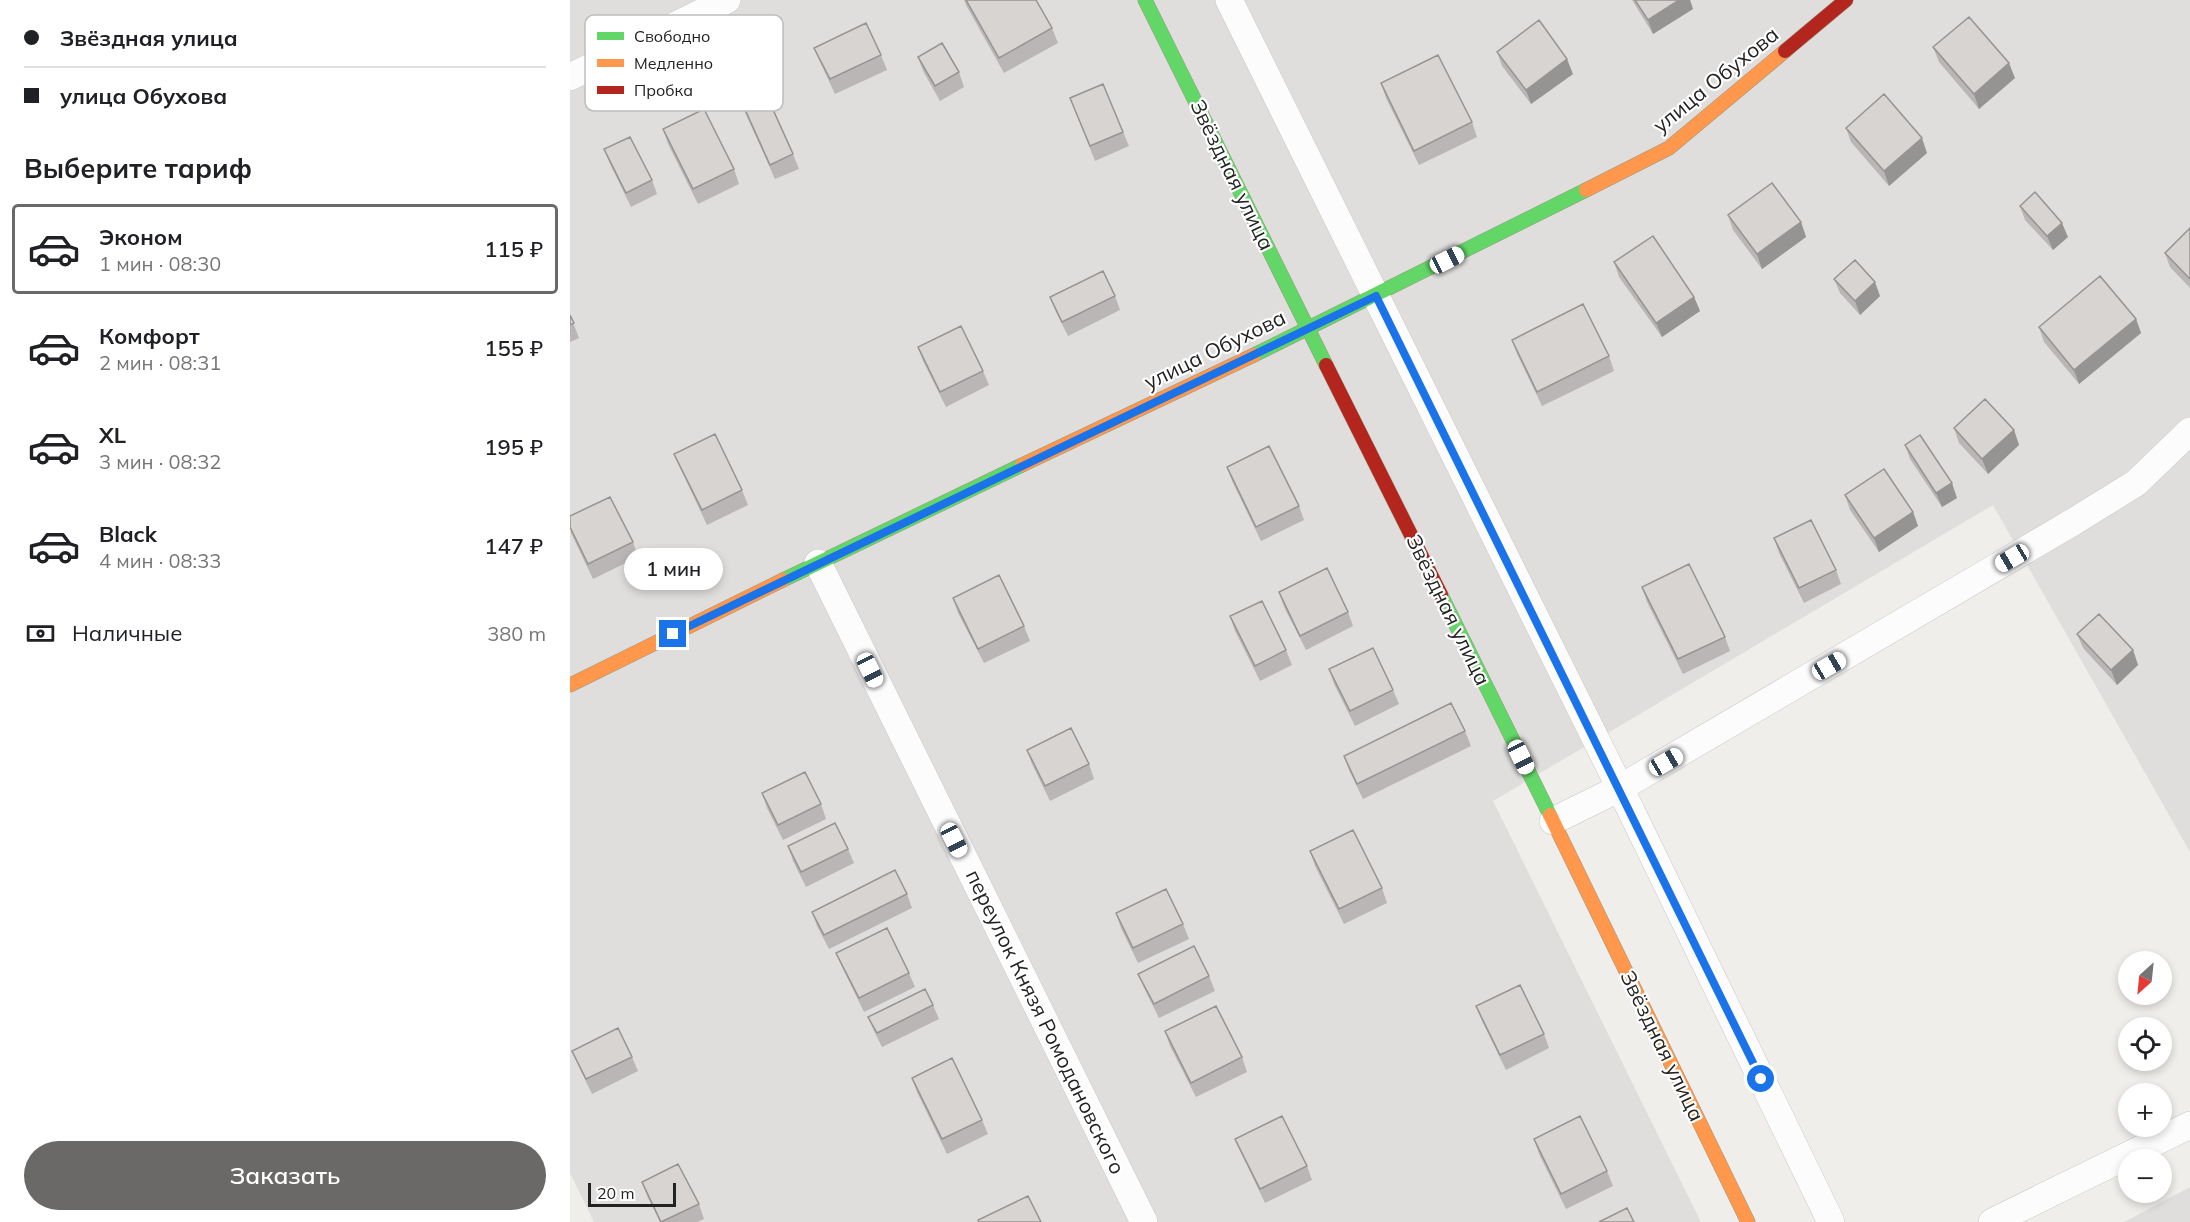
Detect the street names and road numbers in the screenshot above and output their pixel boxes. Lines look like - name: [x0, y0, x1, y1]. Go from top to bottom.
- street label: улица Обухова: [1647, 21, 1783, 138]
- street label: Звёздная улица: [1185, 95, 1281, 254]
- street label: улица Обухова: [1140, 304, 1290, 395]
- street label: Звёздная улица: [1401, 530, 1497, 689]
- street label: переулок Князя Ромодановского: [961, 865, 1131, 1178]
- street label: Звёздная улица: [1615, 966, 1711, 1125]

